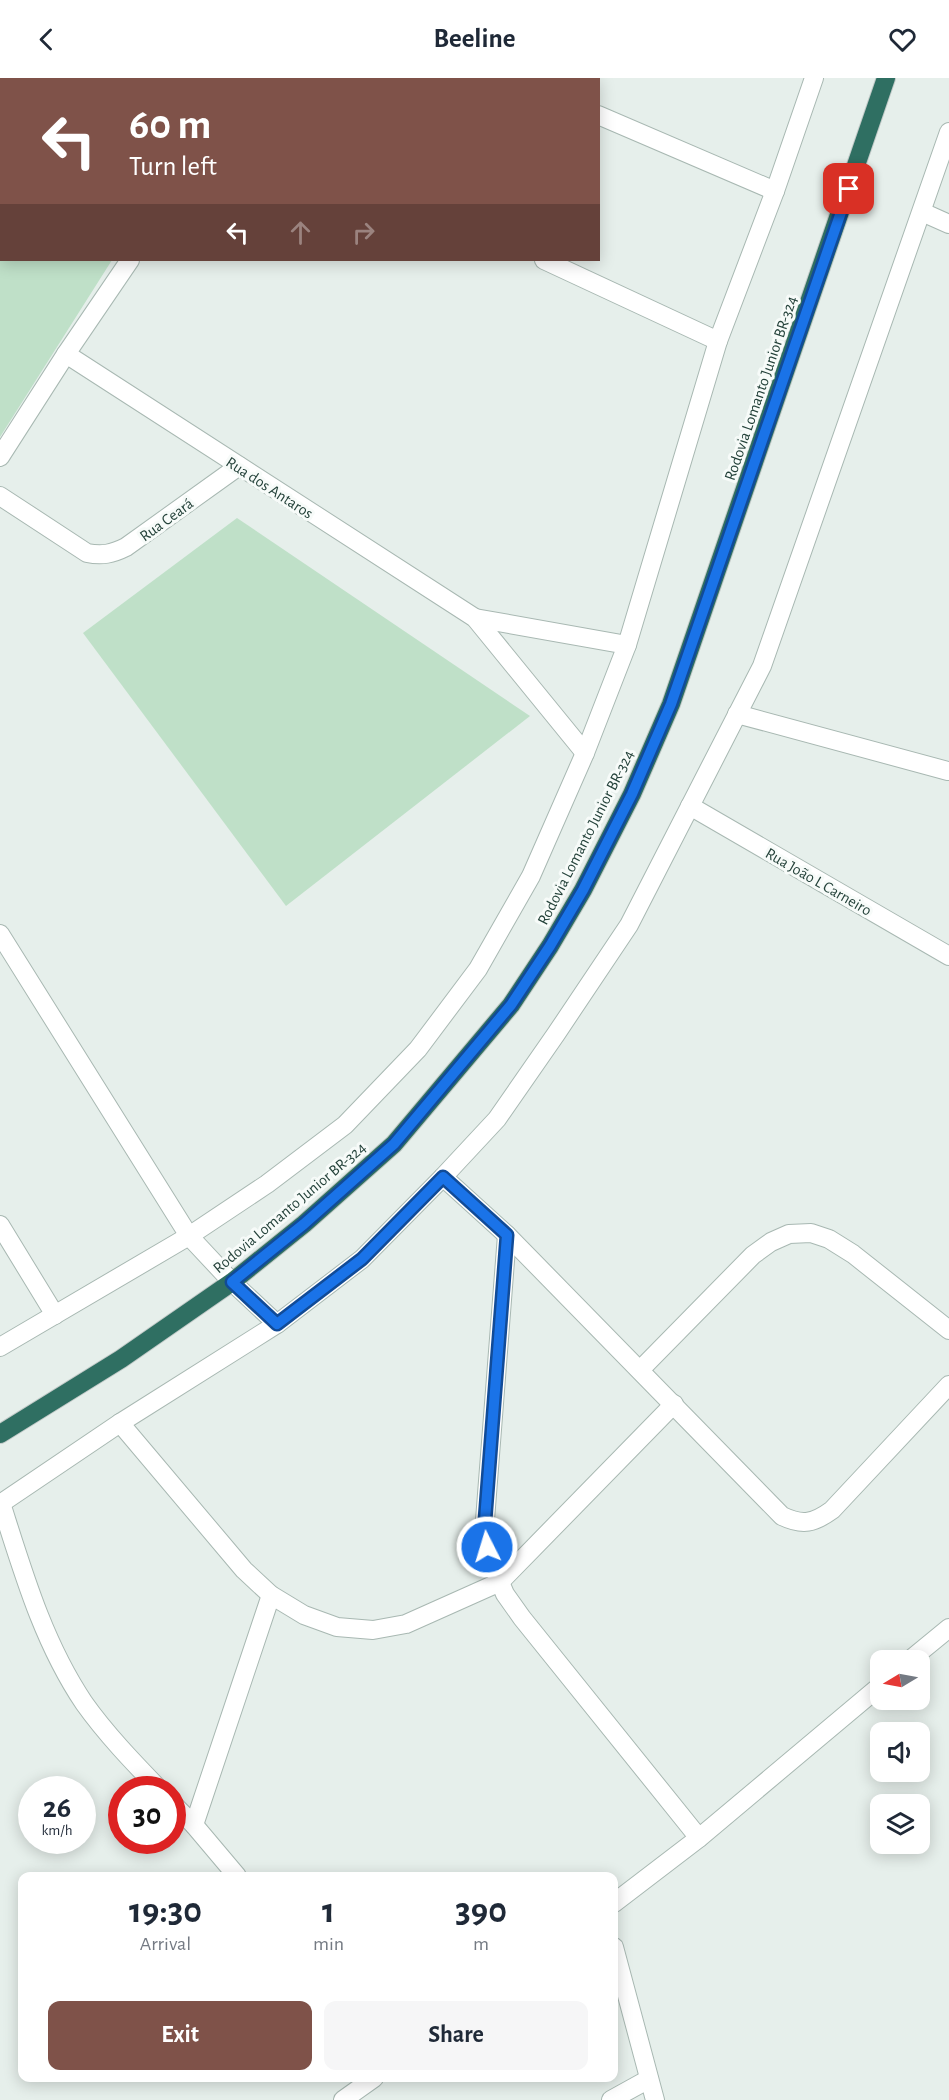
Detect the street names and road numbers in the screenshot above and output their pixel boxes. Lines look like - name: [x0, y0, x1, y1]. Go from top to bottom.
- street label: Rodovia Lomanto Junior BR-324: [722, 294, 800, 483]
- street label: Rua dos Antaros: [223, 454, 316, 522]
- street label: Rua Ceará: [137, 495, 196, 544]
- street label: Rodovia Lomanto Junior BR-324: [535, 747, 637, 927]
- street label: Rua João L Carneiro: [763, 845, 874, 919]
- street label: Rodovia Lomanto Junior BR-324: [210, 1139, 369, 1276]

